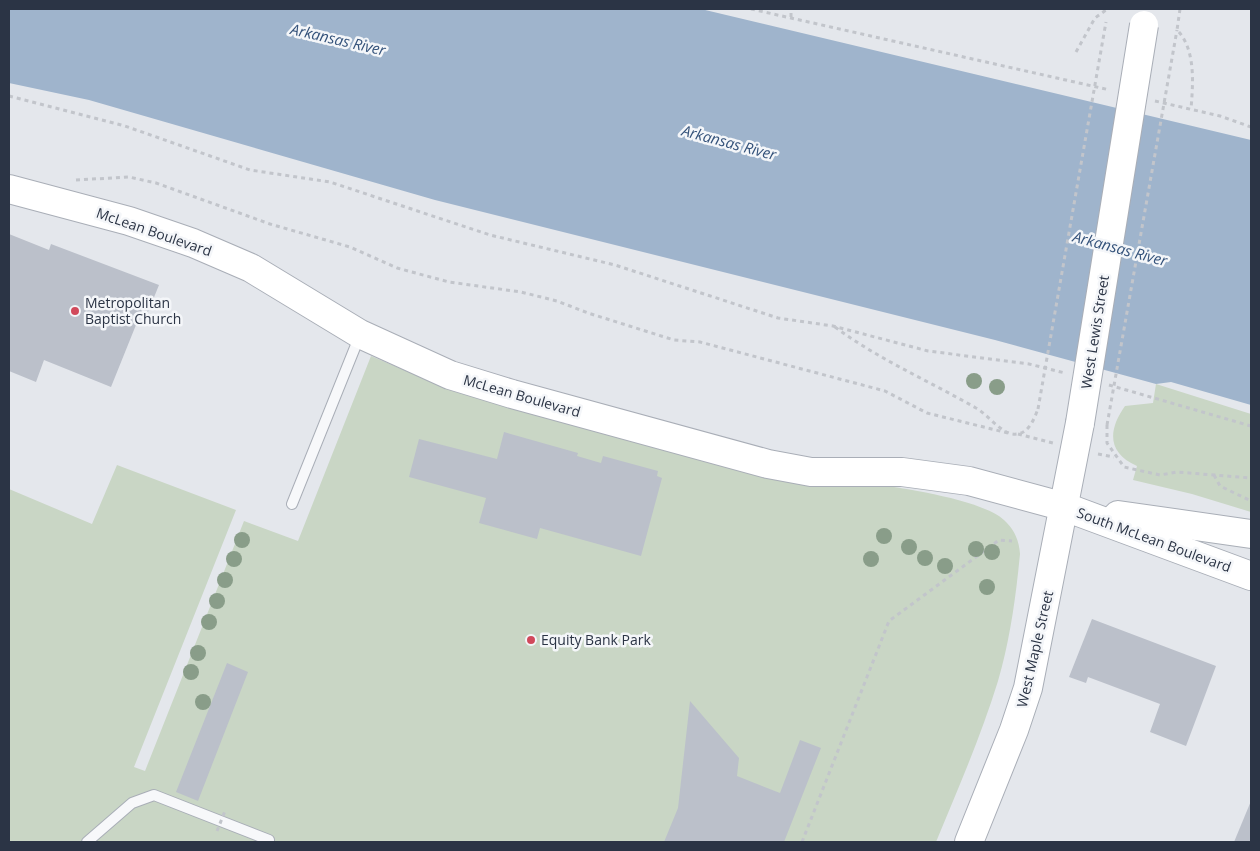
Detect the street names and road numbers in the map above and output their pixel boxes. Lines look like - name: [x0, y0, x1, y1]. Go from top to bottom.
- street label: McLean Boulevard: [94, 203, 214, 260]
- street label: West Lewis Street: [1076, 274, 1113, 390]
- street label: McLean Boulevard: [461, 370, 583, 421]
- street label: South McLean Boulevard: [1074, 503, 1234, 576]
- street label: West Maple Street: [1012, 589, 1057, 709]

